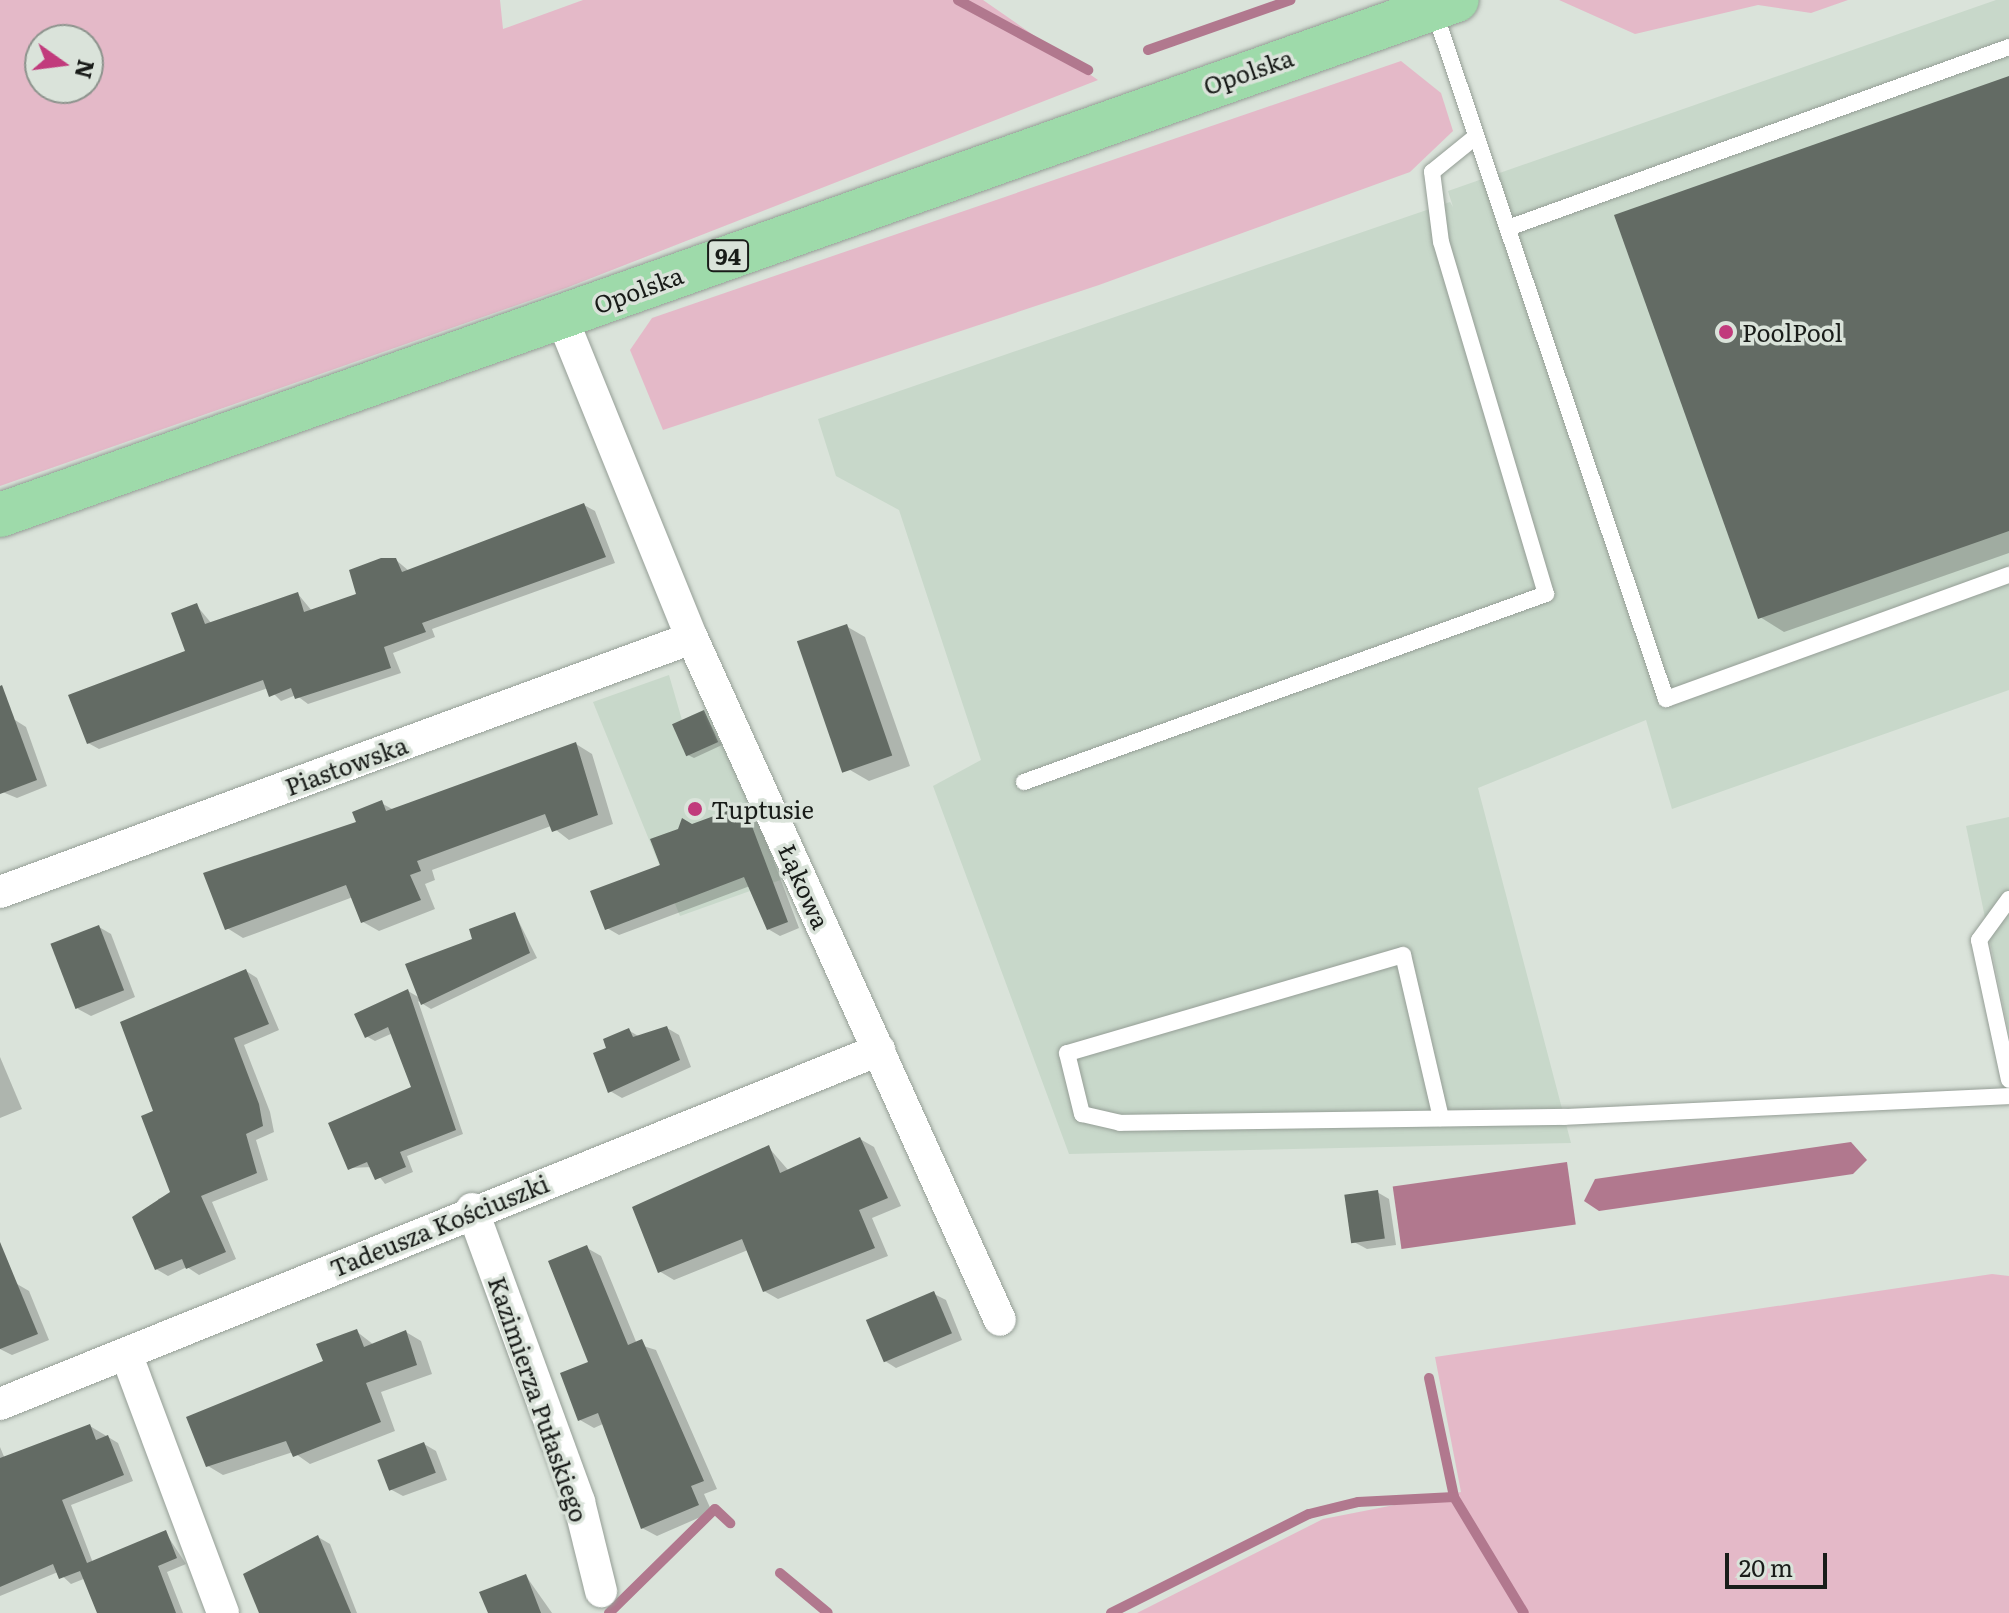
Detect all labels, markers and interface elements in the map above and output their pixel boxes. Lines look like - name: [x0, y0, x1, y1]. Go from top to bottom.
- north arrow: [24, 24, 104, 104]
- street label: Opolska: [1199, 42, 1297, 100]
- text: N: [68, 56, 104, 82]
- road number: 94: [706, 238, 750, 274]
- street label: Opolska: [589, 260, 687, 318]
- place label: PoolPool: [1742, 318, 1843, 346]
- marker: PoolPool: [1717, 323, 1735, 341]
- street label: Piastowska: [281, 730, 411, 800]
- place label: Tuptusie: [711, 795, 814, 823]
- marker: Tuptusie: [686, 800, 704, 818]
- street label: Łąkowa: [774, 839, 836, 933]
- street label: Tadeusza Kościuszki: [325, 1168, 553, 1282]
- street label: Kazimierza Pułaskiego: [483, 1272, 595, 1526]
- scale bar: [1729, 1537, 1831, 1587]
- text: 20 m: [1739, 1549, 1793, 1584]

